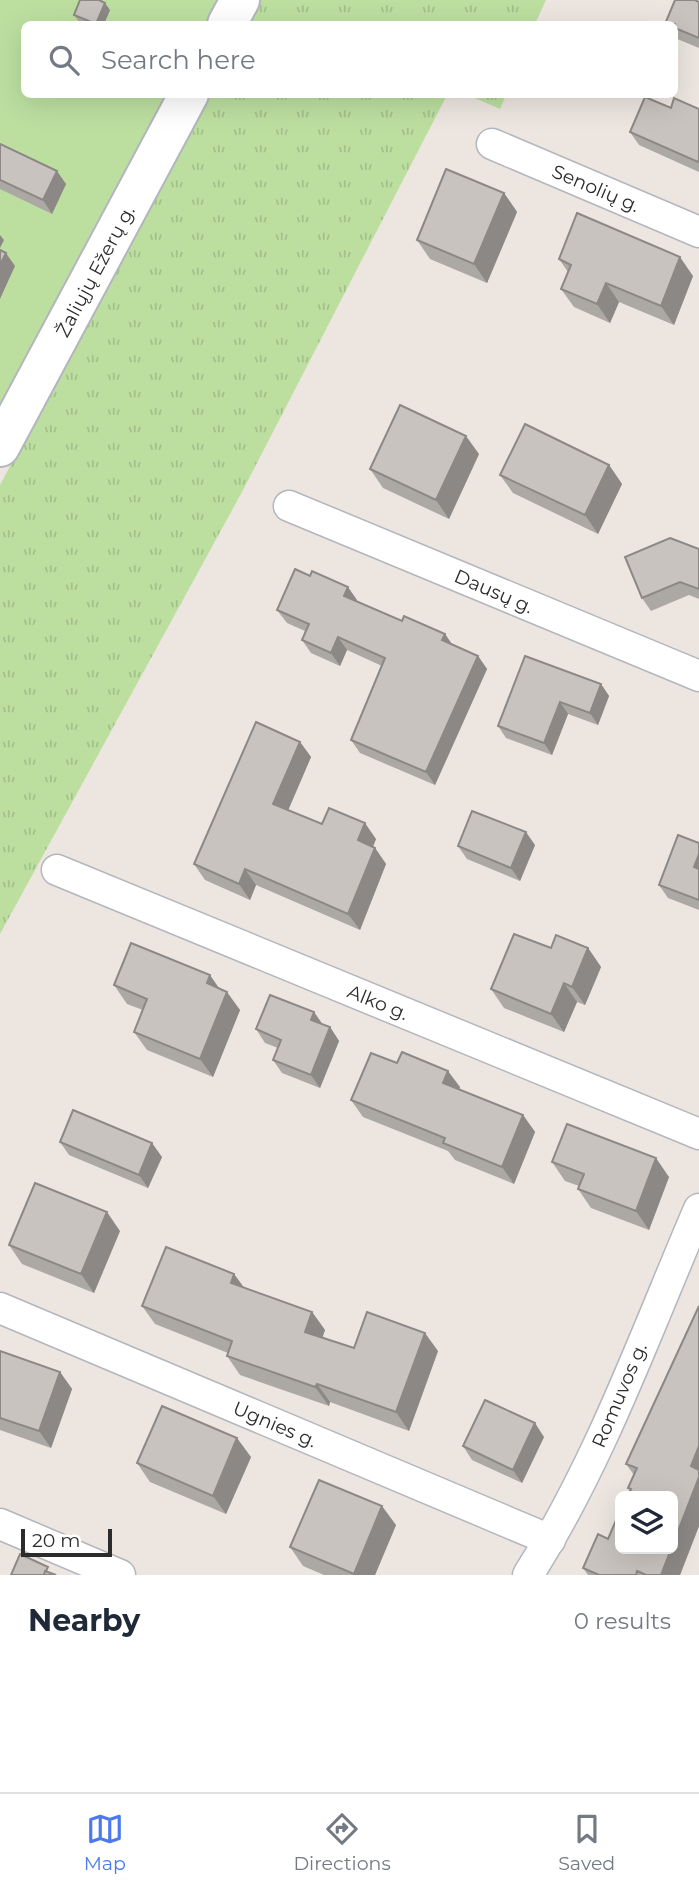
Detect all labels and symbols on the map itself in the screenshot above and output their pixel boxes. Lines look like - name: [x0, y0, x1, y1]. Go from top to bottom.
- street label: Senolių g.: [549, 160, 643, 217]
- street label: Žaliųjų Ežerų g.: [51, 201, 140, 341]
- street label: Dausų g.: [451, 565, 537, 618]
- street label: Alko g.: [344, 980, 412, 1025]
- street label: Romuvos g.: [587, 1339, 652, 1451]
- street label: Ugnies g.: [229, 1397, 320, 1452]
- scale bar: [21, 1526, 112, 1558]

